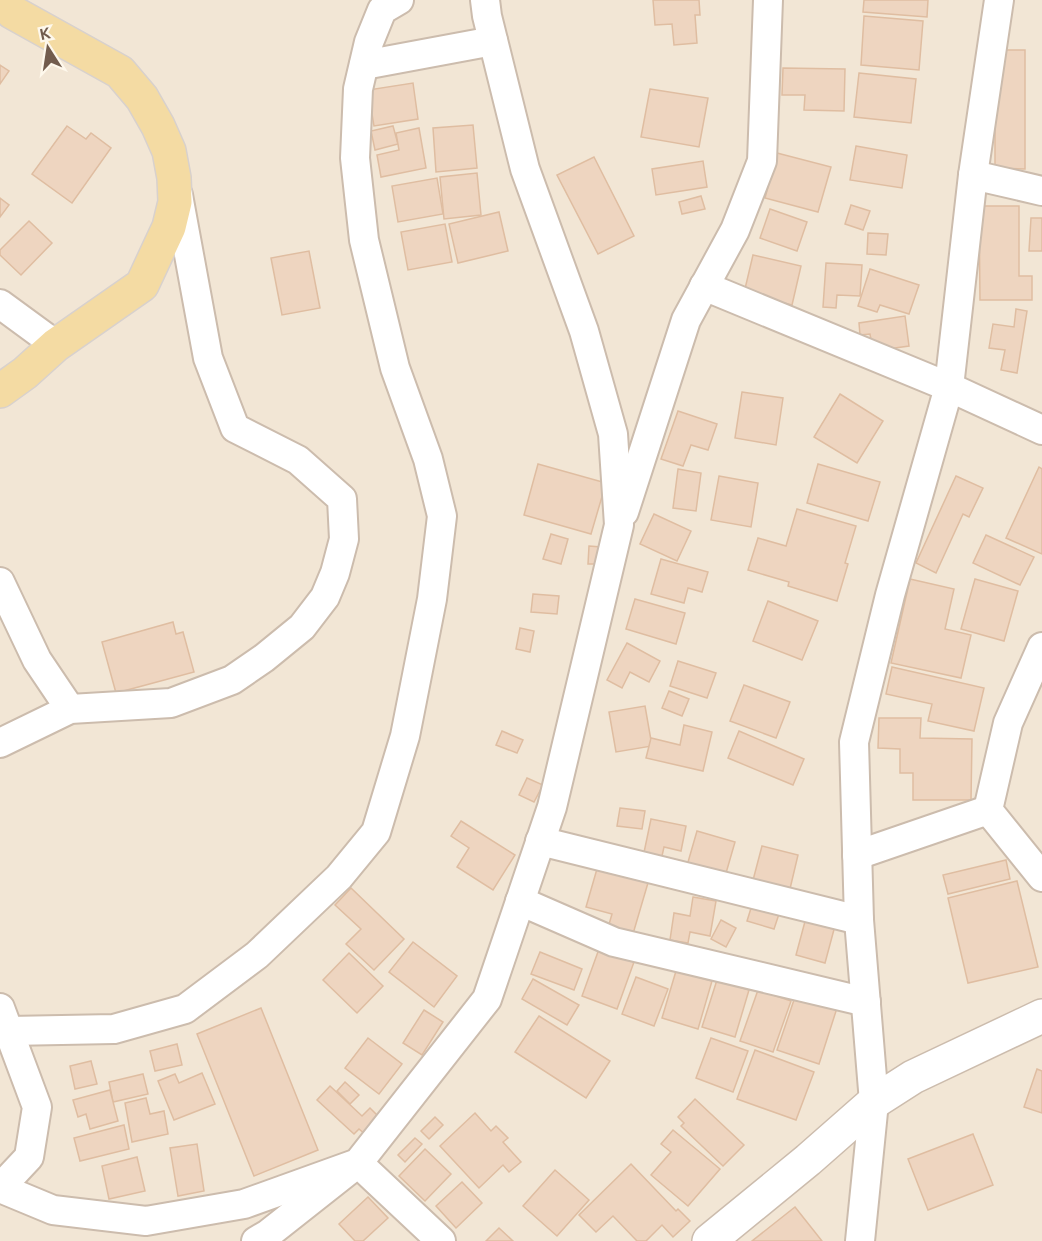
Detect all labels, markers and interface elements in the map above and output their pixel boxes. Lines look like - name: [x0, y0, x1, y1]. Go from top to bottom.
- north arrow: [18, 18, 78, 78]
- text: K: [38, 23, 52, 43]

